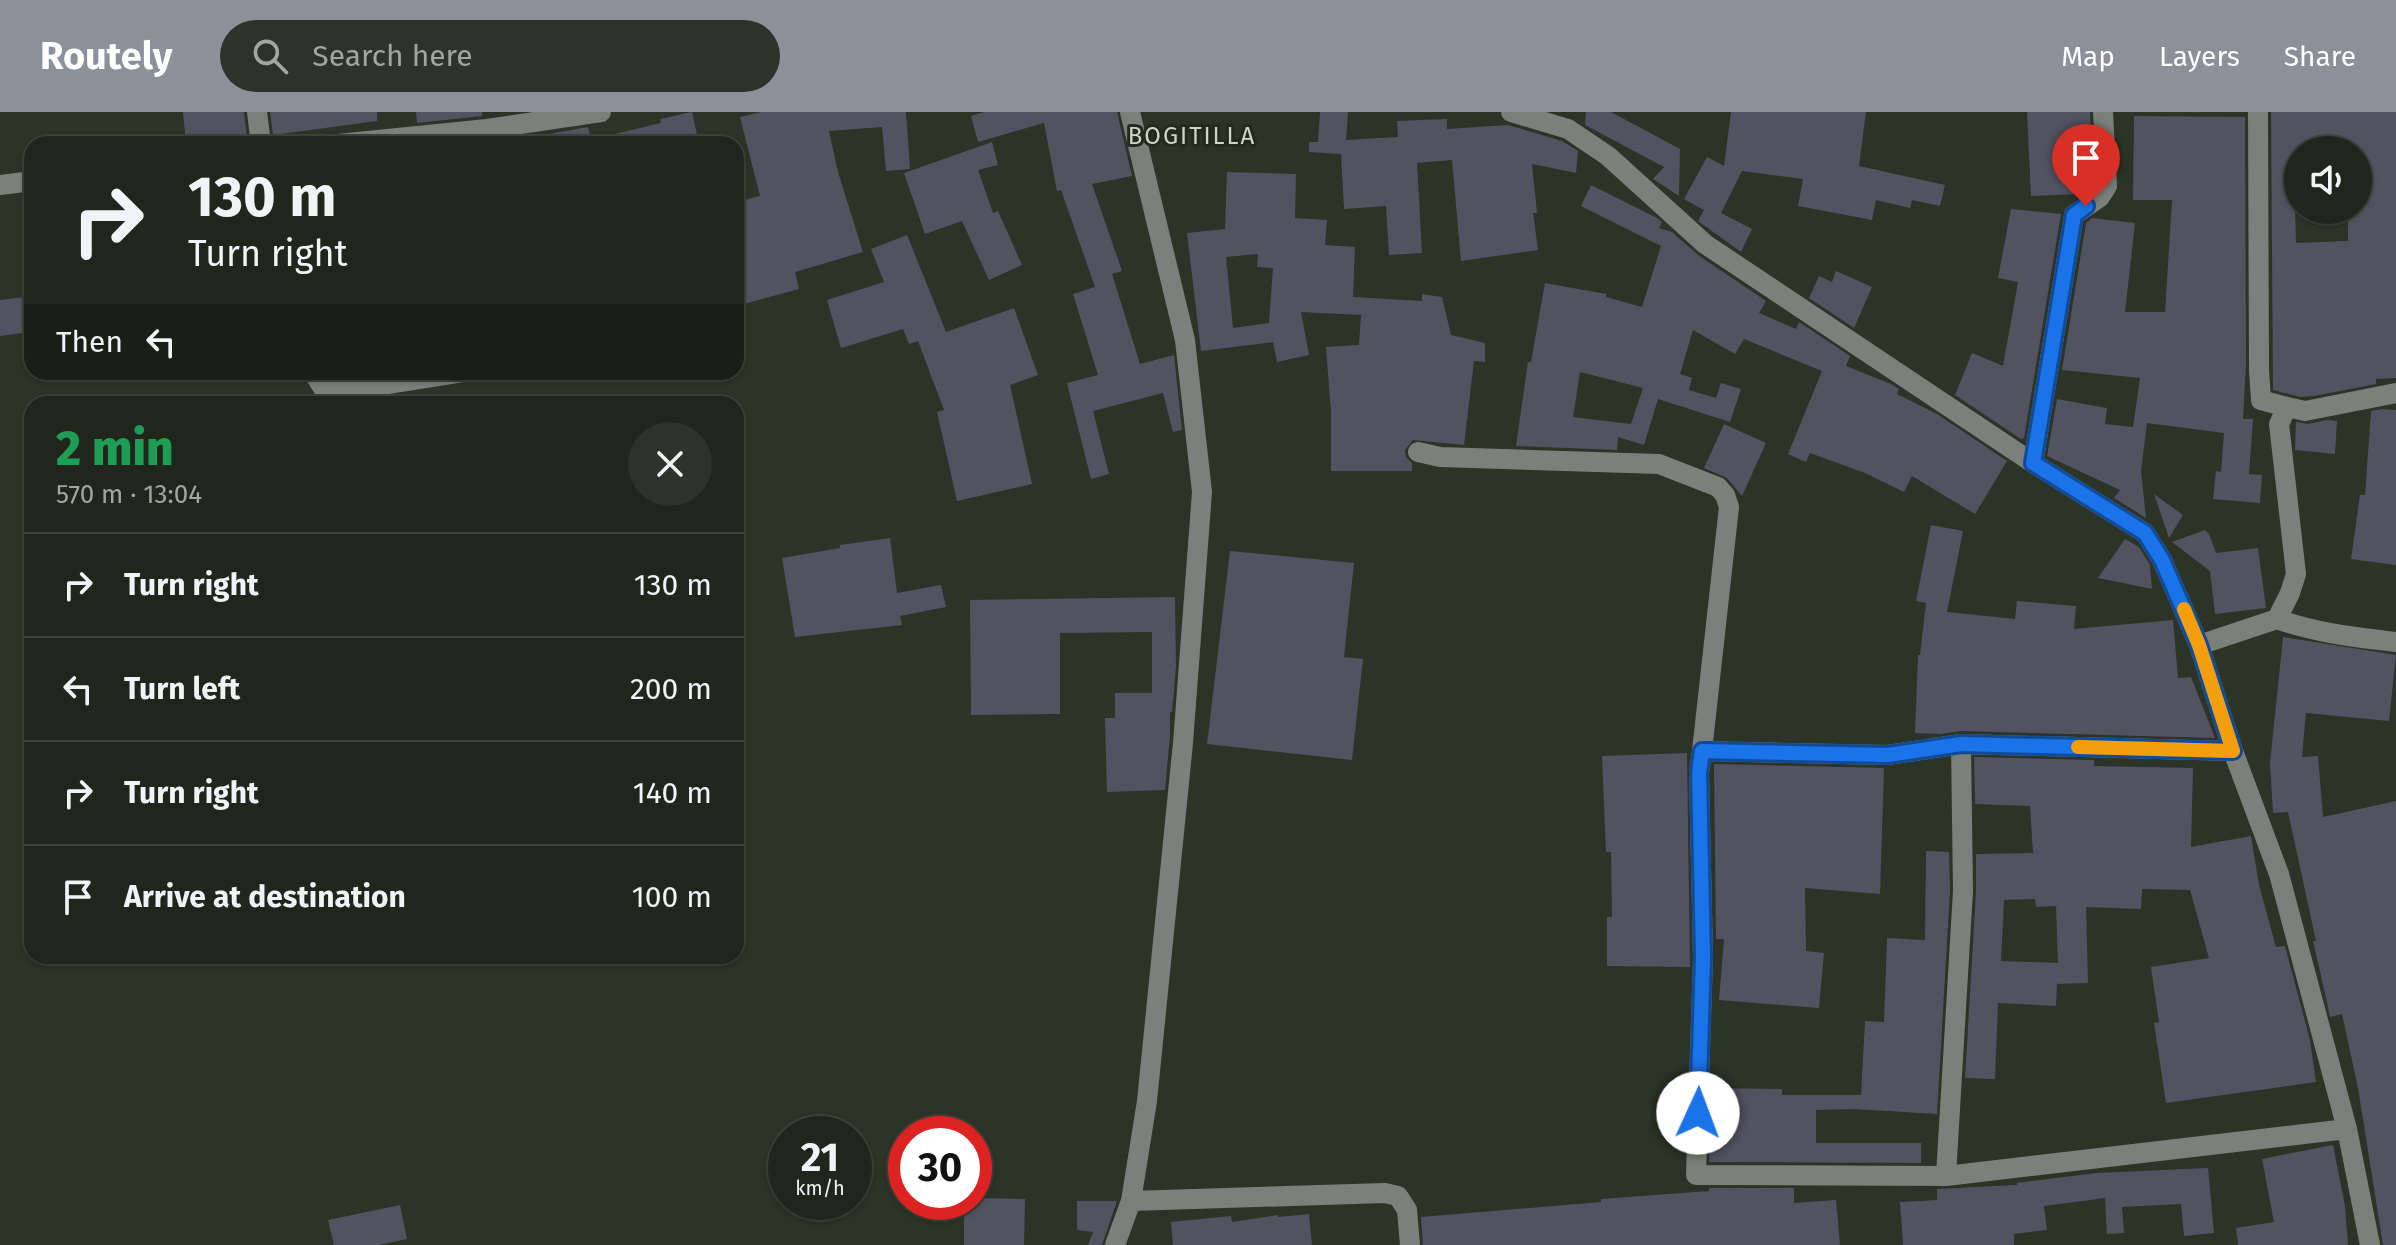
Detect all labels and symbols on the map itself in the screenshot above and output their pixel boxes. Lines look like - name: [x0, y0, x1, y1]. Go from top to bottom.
- district label: BOGITILLA: [1128, 122, 1256, 150]
- pin: [2052, 124, 2120, 206]
- position arrow: [1656, 1071, 1740, 1155]
- speed limit sign: 30: [888, 1116, 992, 1220]

